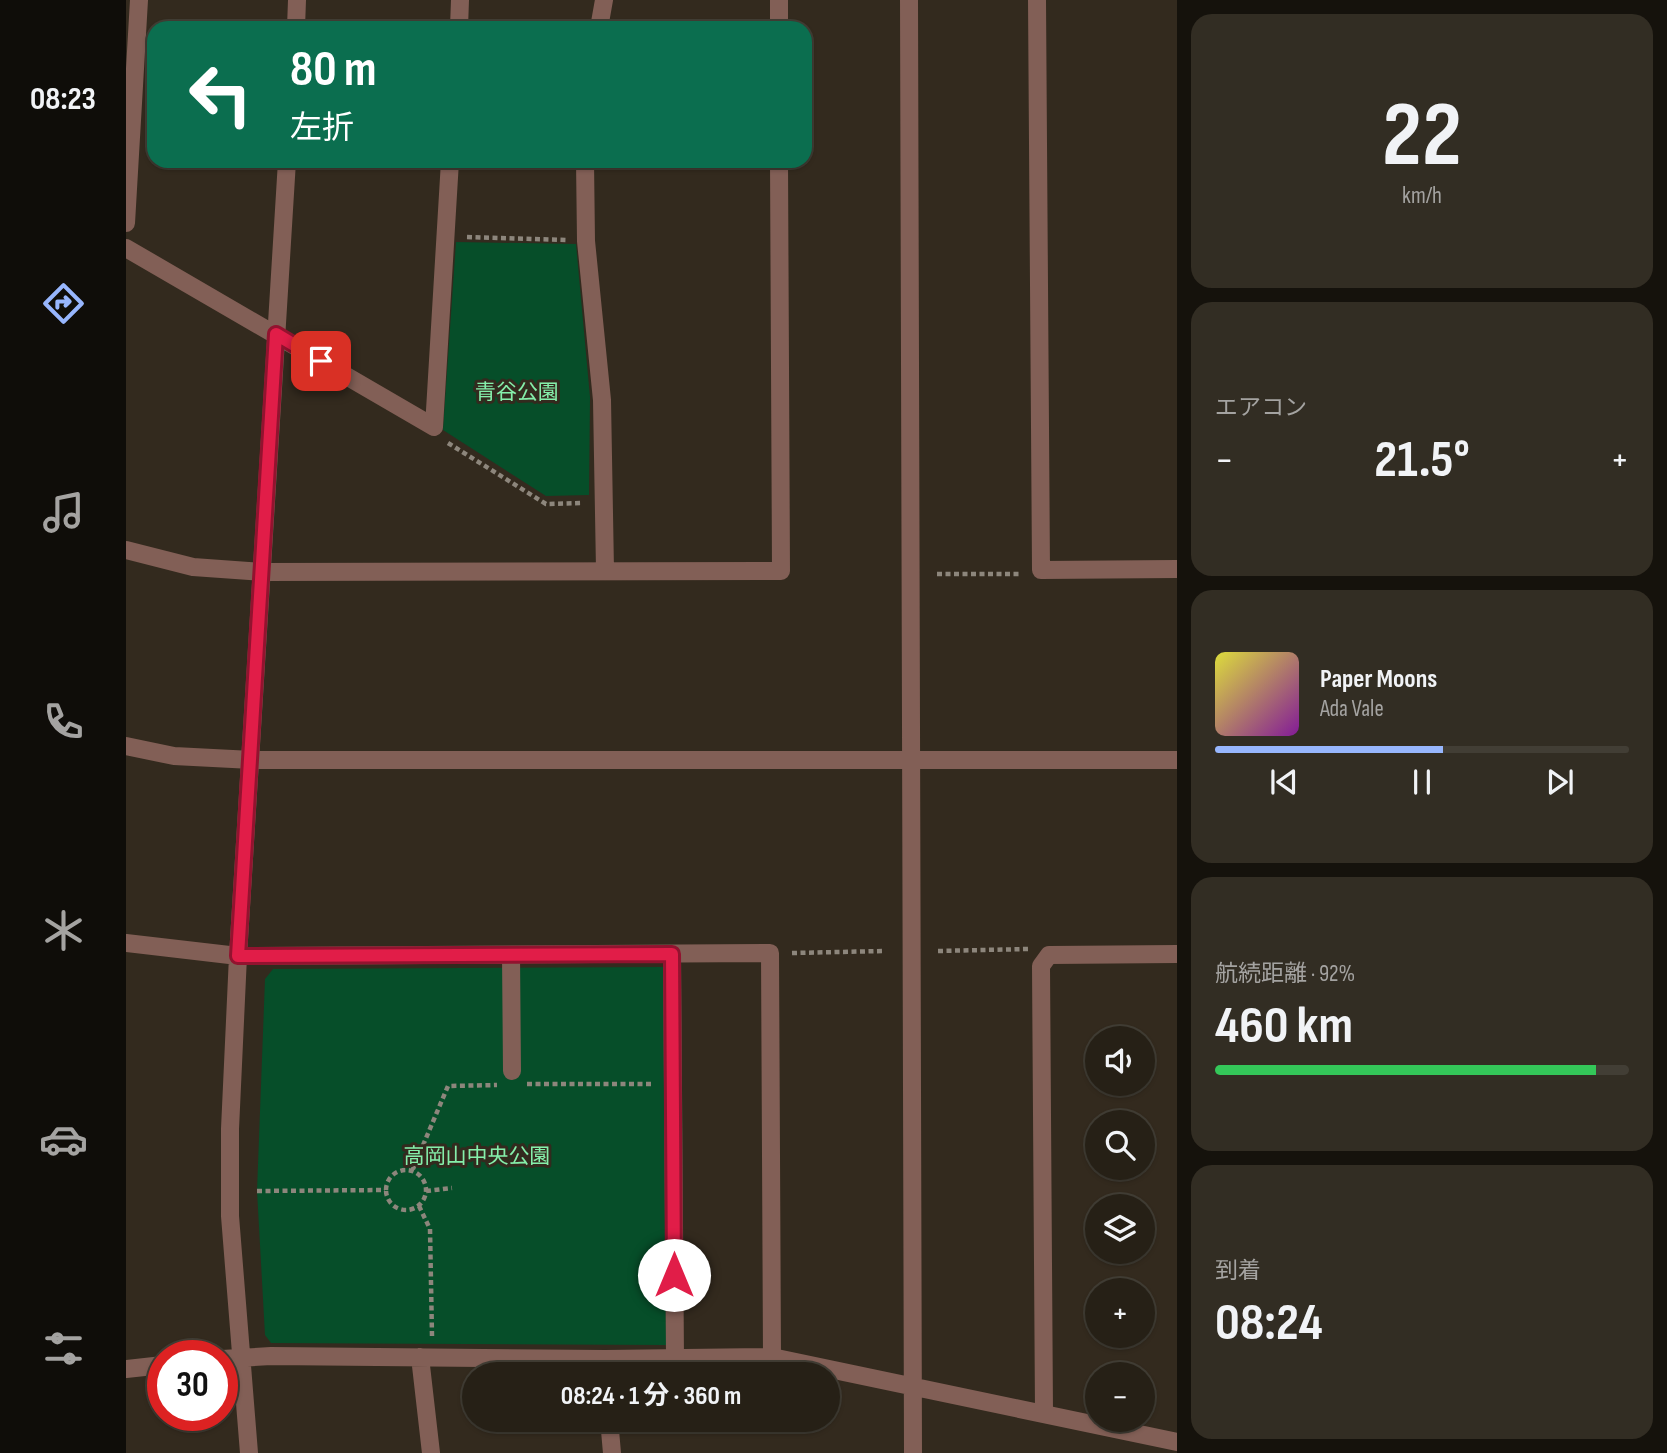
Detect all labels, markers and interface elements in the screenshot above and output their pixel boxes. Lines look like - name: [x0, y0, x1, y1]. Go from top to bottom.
- text: 80 m: [290, 41, 377, 100]
- icon: left: [175, 49, 266, 140]
- text: 08:23: [30, 80, 96, 119]
- text: 22: [1382, 82, 1462, 191]
- text: 左折: [290, 109, 354, 148]
- text: km/h: [1402, 182, 1442, 210]
- icon: directions: [39, 279, 88, 328]
- pin: [291, 331, 351, 391]
- icon: arrive: [302, 342, 340, 380]
- park label: 青谷公園: [475, 380, 559, 405]
- text: エアコン: [1215, 394, 1307, 422]
- text: 21.5°: [1374, 429, 1470, 492]
- text: −: [1215, 438, 1234, 483]
- text: +: [1610, 438, 1629, 483]
- icon: music: [39, 488, 88, 537]
- text: Paper Moons: [1320, 664, 1437, 695]
- text: Ada Vale: [1320, 695, 1384, 723]
- icon: phone: [39, 697, 88, 746]
- icon: previous: [1265, 763, 1303, 801]
- icon: pause: [1403, 763, 1441, 801]
- icon: next: [1541, 763, 1579, 801]
- icon: climate: [39, 906, 88, 955]
- text: 航続距離 · 92%: [1215, 960, 1355, 988]
- text: 460 km: [1215, 995, 1353, 1058]
- map controls: [1085, 1026, 1155, 1432]
- button: sound: [1085, 1026, 1155, 1096]
- button: search: [1085, 1110, 1155, 1180]
- icon: car: [39, 1115, 88, 1164]
- park label: 高岡山中央公園: [404, 1144, 551, 1169]
- button: layers: [1085, 1194, 1155, 1264]
- position arrow: [637, 1238, 711, 1312]
- text: 到着: [1215, 1257, 1261, 1285]
- button: +: [1085, 1278, 1155, 1348]
- text: 08:24: [1215, 1292, 1323, 1355]
- icon: filters: [39, 1324, 88, 1373]
- speed limit sign: 30: [147, 1340, 238, 1431]
- button: −: [1085, 1362, 1155, 1432]
- text: 08:24 · 1 分 · 360 m: [561, 1381, 741, 1412]

